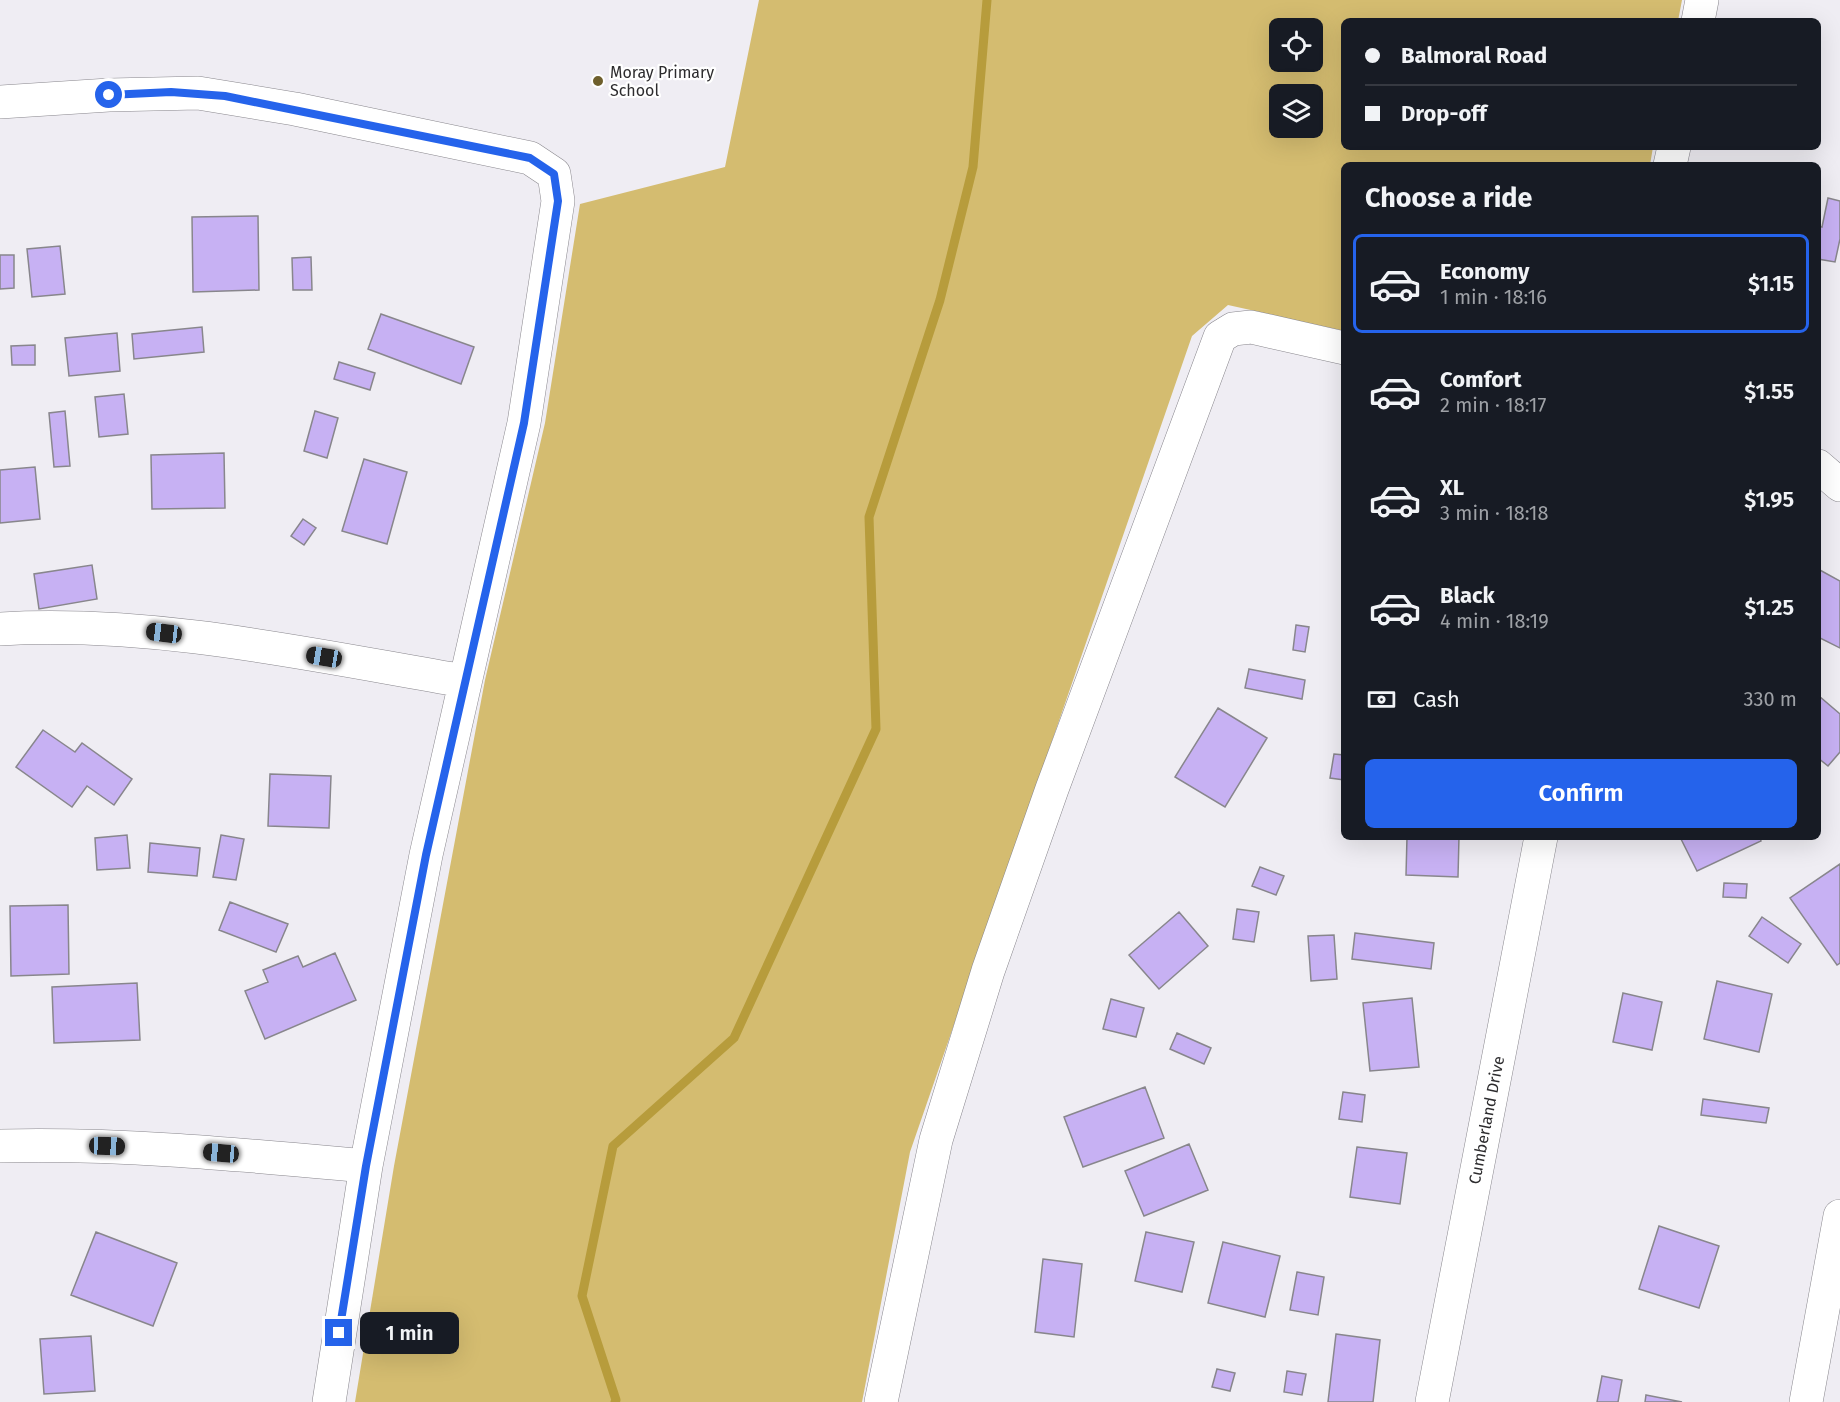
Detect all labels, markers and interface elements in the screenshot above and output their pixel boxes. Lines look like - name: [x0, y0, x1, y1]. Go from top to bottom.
- map controls: [1269, 18, 1323, 138]
- button: locate: [1269, 18, 1323, 72]
- text: Balmoral Road: [1401, 42, 1547, 69]
- place label: Moray Primary School: [610, 63, 714, 100]
- marker: Moray Primary School: [591, 74, 605, 88]
- route start: [95, 81, 122, 108]
- button: layers: [1269, 84, 1323, 138]
- text: Drop-off: [1401, 100, 1487, 127]
- text: Choose a ride: [1365, 182, 1532, 214]
- icon: car: [1368, 257, 1422, 311]
- text: Economy: [1440, 258, 1529, 285]
- text: $1.15: [1748, 270, 1794, 297]
- text: 1 min · 18:16: [1440, 285, 1547, 309]
- icon: car: [1368, 365, 1422, 419]
- text: Comfort: [1440, 366, 1521, 393]
- text: $1.55: [1744, 378, 1794, 405]
- text: 2 min · 18:17: [1440, 393, 1546, 417]
- icon: car: [1368, 473, 1422, 527]
- text: XL: [1440, 474, 1464, 501]
- text: $1.95: [1744, 486, 1794, 513]
- text: 3 min · 18:18: [1440, 501, 1549, 525]
- icon: car: [1368, 581, 1422, 635]
- text: Black: [1440, 582, 1495, 609]
- text: $1.25: [1745, 594, 1794, 621]
- text: 4 min · 18:19: [1440, 609, 1549, 633]
- car: [145, 622, 183, 644]
- car: [305, 645, 343, 669]
- icon: cash: [1365, 683, 1398, 716]
- text: Cash: [1413, 686, 1460, 713]
- text: 330 m: [1743, 687, 1797, 711]
- button: Confirm: [1365, 759, 1797, 828]
- street label: Cumberland Drive: [1465, 1054, 1508, 1186]
- car: [89, 1136, 125, 1156]
- car: [202, 1142, 240, 1164]
- callout: 1 min: [360, 1312, 459, 1354]
- route end: [325, 1319, 352, 1346]
- text: 1 min: [385, 1321, 434, 1345]

